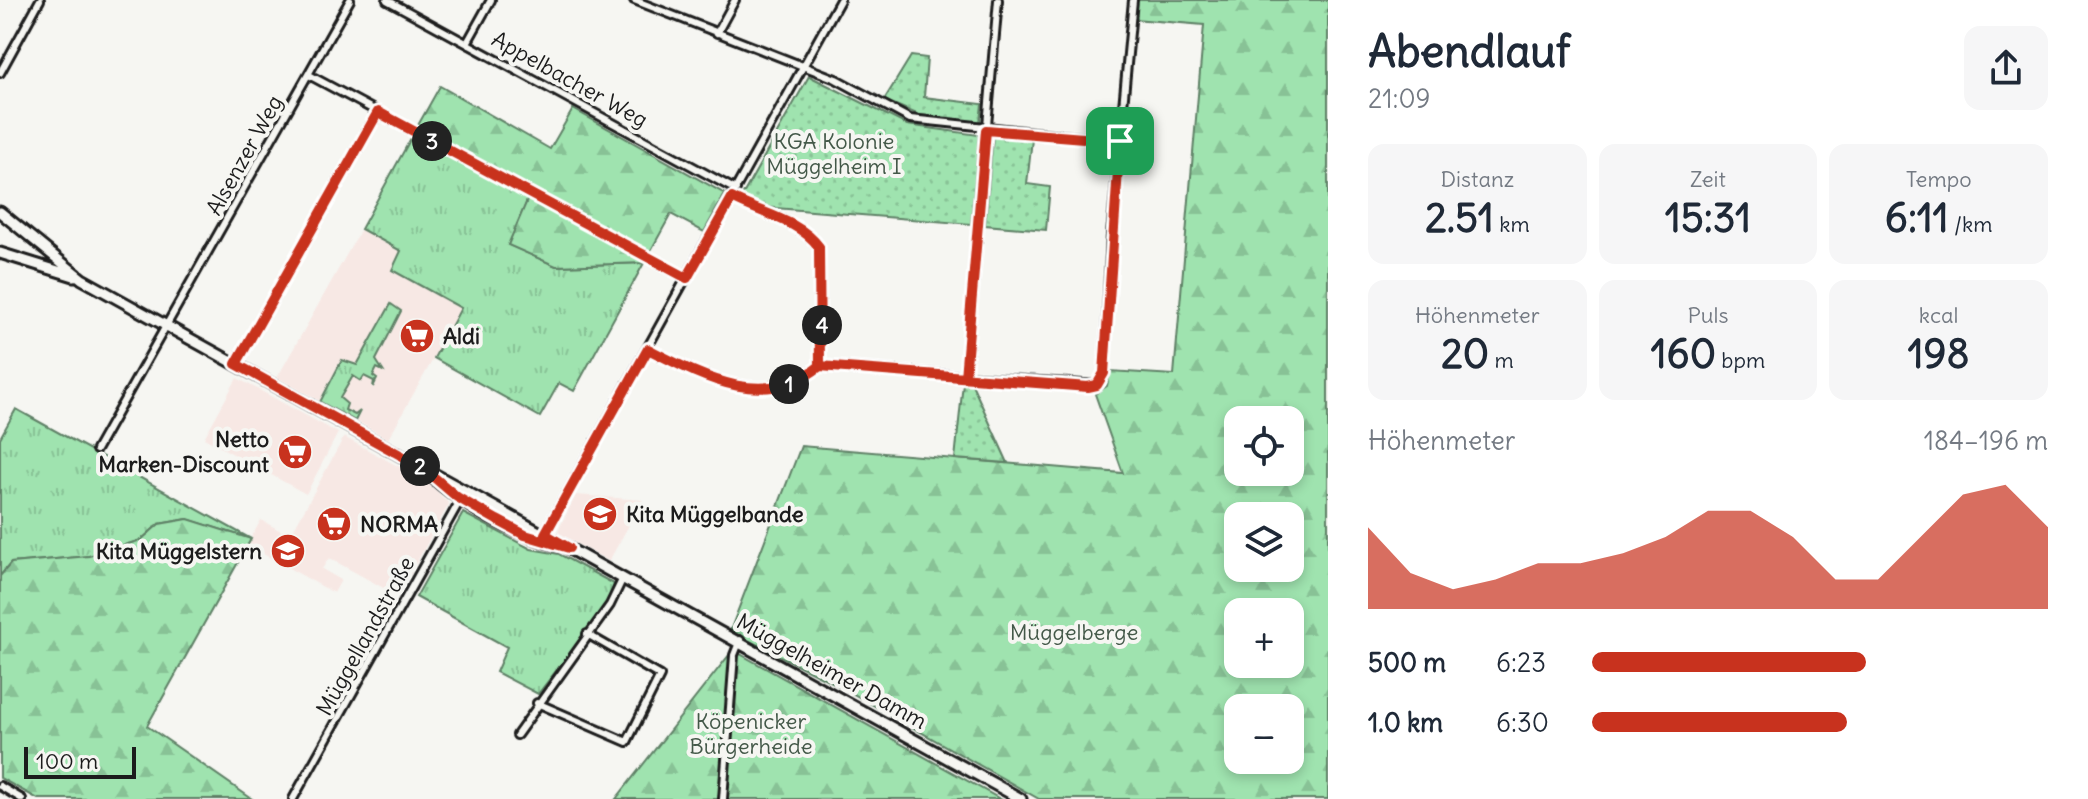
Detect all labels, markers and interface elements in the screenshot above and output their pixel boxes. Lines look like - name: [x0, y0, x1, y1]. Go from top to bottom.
- text: Abendlauf: [1368, 24, 1570, 79]
- street label: Appelbacher Weg: [487, 25, 653, 133]
- button: share: [1964, 26, 2048, 110]
- text: 21:09: [1368, 82, 1431, 115]
- street label: Alsenzer Weg: [199, 90, 289, 220]
- pin: [1086, 107, 1154, 175]
- icon: arrive: [1098, 119, 1142, 163]
- pin: 3: [412, 121, 452, 161]
- text: 3: [426, 127, 438, 155]
- park label: KGA Kolonie Müggelheim I: [766, 127, 902, 180]
- text: Distanz: [1440, 165, 1514, 193]
- text: Zeit: [1690, 165, 1726, 193]
- text: Tempo: [1906, 165, 1972, 193]
- text: 2.51: [1425, 193, 1494, 243]
- text: 15:31: [1665, 193, 1751, 243]
- text: 6:11: [1885, 193, 1949, 243]
- text: km: [1494, 210, 1530, 238]
- text: /km: [1949, 210, 1992, 238]
- text: Höhenmeter: [1415, 301, 1540, 329]
- text: Puls: [1687, 301, 1729, 329]
- text: kcal: [1919, 301, 1958, 329]
- pin: 4: [802, 305, 842, 345]
- text: 4: [816, 311, 828, 339]
- supermarket icon: Aldi: [398, 317, 436, 355]
- place label: Aldi: [443, 322, 480, 350]
- text: 20: [1441, 329, 1489, 379]
- text: 160: [1651, 329, 1716, 379]
- text: 198: [1908, 329, 1970, 379]
- text: m: [1489, 346, 1514, 374]
- text: bpm: [1716, 346, 1765, 374]
- pin: 1: [769, 364, 809, 404]
- text: 1: [785, 370, 793, 398]
- map controls: [1224, 406, 1304, 774]
- button: locate: [1224, 406, 1304, 486]
- text: Höhenmeter: [1368, 424, 1515, 457]
- text: 184–196 m: [1924, 424, 2048, 457]
- place label: Netto Marken-Discount: [98, 425, 270, 478]
- supermarket icon: Netto Marken-Discount: [276, 433, 314, 471]
- pin: 2: [400, 446, 440, 486]
- text: 2: [414, 452, 426, 480]
- school or university icon: Kita Müggelbande: [581, 495, 619, 533]
- place label: Kita Müggelbande: [626, 500, 804, 528]
- button: layers: [1224, 502, 1304, 582]
- supermarket icon: NORMA: [315, 505, 353, 543]
- place label: NORMA: [360, 510, 438, 538]
- school or university icon: Kita Müggelstern: [269, 532, 307, 570]
- place label: Kita Müggelstern: [96, 537, 262, 565]
- street label: Müggellandstraße: [310, 552, 420, 720]
- button: +: [1224, 598, 1304, 678]
- street label: Müggelheimer Damm: [732, 607, 932, 735]
- park label: Müggelberge: [1010, 618, 1138, 646]
- text: 500 m: [1368, 646, 1446, 679]
- text: 6:23: [1496, 646, 1546, 679]
- button: −: [1224, 694, 1304, 774]
- text: 1.0 km: [1368, 706, 1443, 739]
- text: 6:30: [1496, 706, 1549, 739]
- park label: Köpenicker Bürgerheide: [689, 707, 813, 760]
- scale bar: [24, 743, 136, 779]
- text: 100 m: [36, 747, 98, 775]

